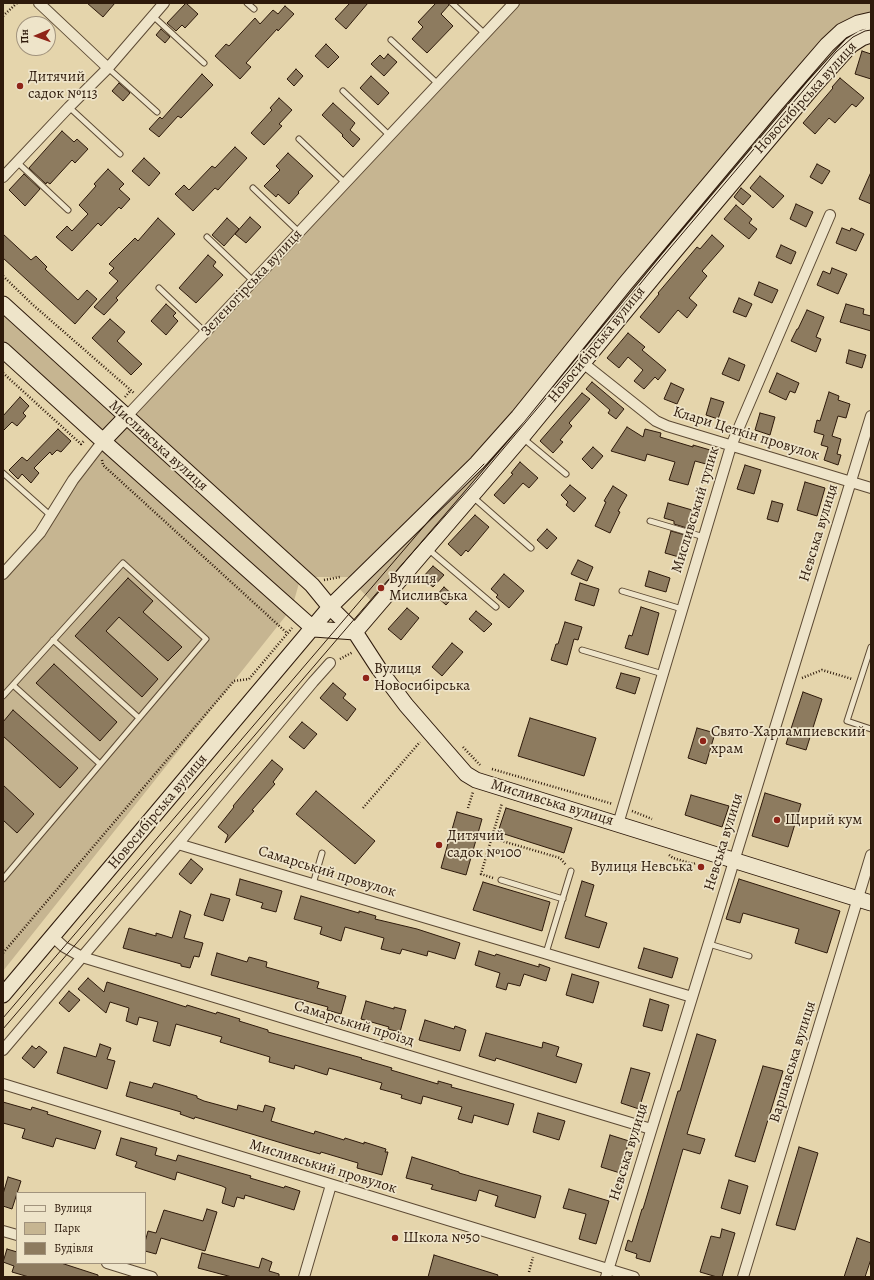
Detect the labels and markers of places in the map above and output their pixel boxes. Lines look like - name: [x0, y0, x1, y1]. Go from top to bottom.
- place label: Дитячий садок №113: [28, 68, 98, 103]
- marker: Дитячий садок №113: [15, 81, 25, 91]
- place label: Вулиця Мисливська: [389, 570, 468, 605]
- marker: Вулиця Мисливська: [376, 583, 386, 593]
- place label: Вулиця Новосибірська: [374, 660, 470, 695]
- marker: Вулиця Новосибірська: [361, 673, 371, 683]
- place label: Свято-Харлампиевский храм: [711, 723, 866, 758]
- marker: Свято-Харлампиевский храм: [698, 736, 708, 746]
- place label: Щирий кум: [785, 811, 862, 829]
- marker: Щирий кум: [772, 815, 782, 825]
- place label: Дитячий садок №100: [447, 827, 521, 862]
- marker: Дитячий садок №100: [434, 840, 444, 850]
- place label: Вулиця Невська: [590, 858, 693, 876]
- marker: Вулиця Невська: [696, 862, 706, 872]
- place label: Школа №50: [403, 1229, 480, 1247]
- marker: Школа №50: [390, 1233, 400, 1243]

